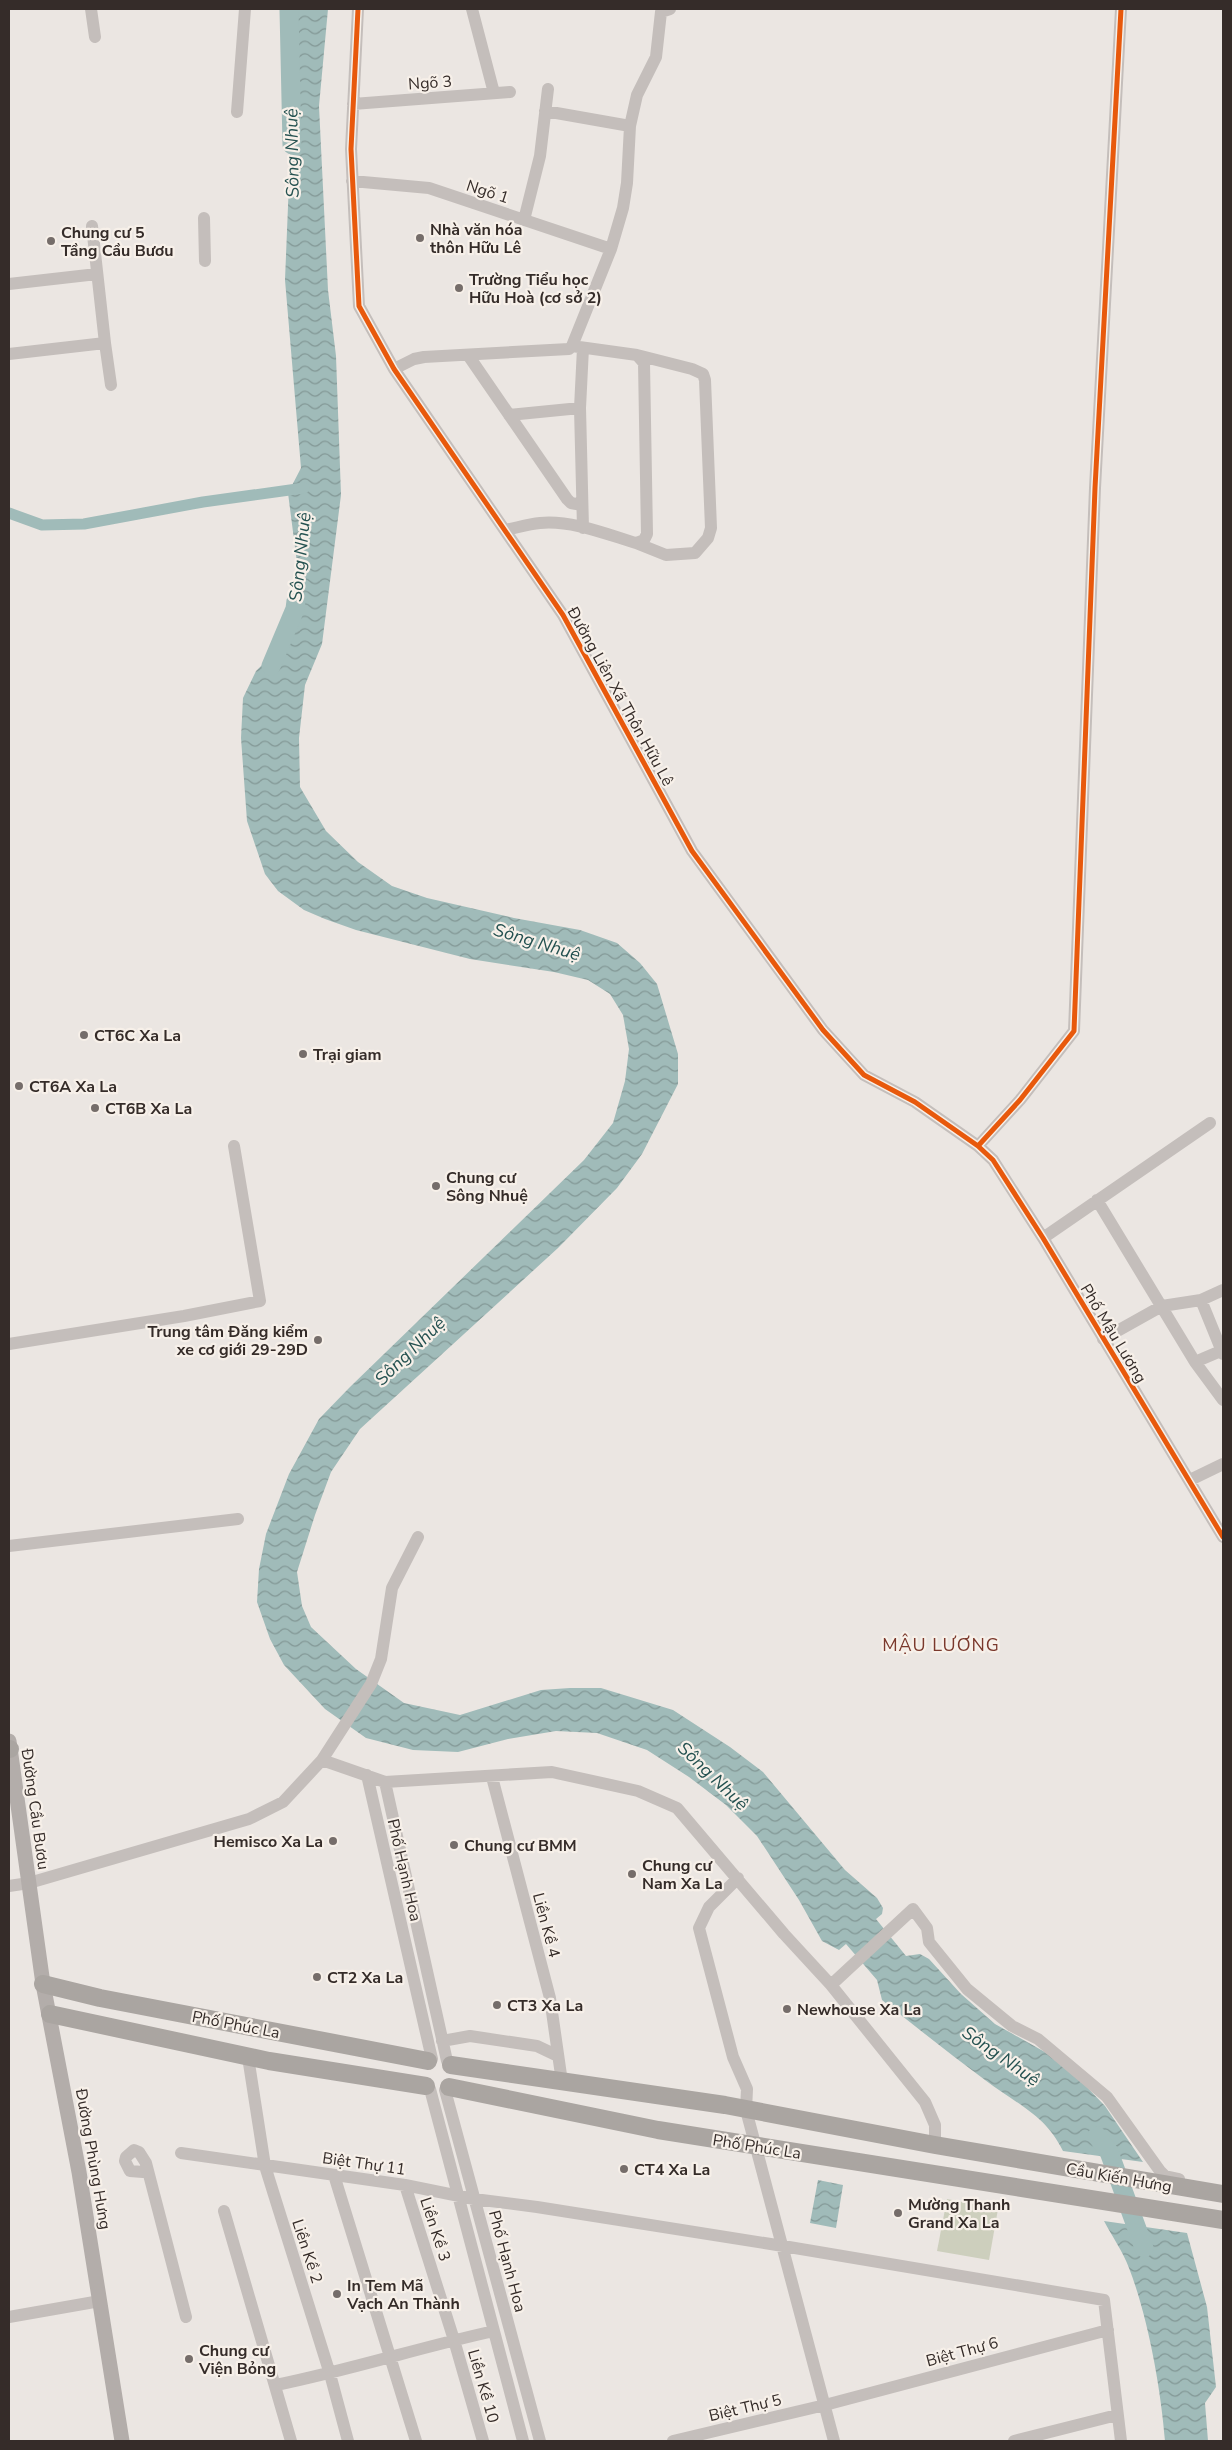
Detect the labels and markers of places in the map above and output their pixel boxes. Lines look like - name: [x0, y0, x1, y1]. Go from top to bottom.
- place label: Nhà văn hóa thôn Hữu Lê: [430, 219, 522, 259]
- place label: Chung cư 5 Tầng Cầu Bươu: [61, 222, 173, 262]
- marker: Nhà văn hóa thôn Hữu Lê: [414, 232, 426, 244]
- marker: Chung cư 5 Tầng Cầu Bươu: [45, 235, 57, 247]
- place label: Trường Tiểu học Hữu Hoà (cơ sở 2): [469, 269, 602, 309]
- marker: Trường Tiểu học Hữu Hoà (cơ sở 2): [453, 282, 465, 294]
- place label: CT6C Xa La: [94, 1025, 181, 1047]
- marker: CT6C Xa La: [78, 1029, 90, 1041]
- place label: Trại giam: [313, 1044, 382, 1066]
- marker: Trại giam: [297, 1048, 309, 1060]
- place label: CT6A Xa La: [29, 1076, 117, 1098]
- marker: CT6A Xa La: [13, 1080, 25, 1092]
- place label: CT6B Xa La: [105, 1098, 192, 1120]
- marker: CT6B Xa La: [89, 1102, 101, 1114]
- place label: Chung cư Sông Nhuệ: [446, 1167, 528, 1207]
- marker: Chung cư Sông Nhuệ: [430, 1180, 442, 1192]
- place label: Trung tâm Đăng kiểm xe cơ giới 29-29D: [148, 1321, 308, 1361]
- marker: Trung tâm Đăng kiểm xe cơ giới 29-29D: [312, 1334, 324, 1346]
- place label: Hemisco Xa La: [214, 1831, 323, 1853]
- marker: Hemisco Xa La: [327, 1835, 339, 1847]
- place label: Chung cư BMM: [464, 1835, 577, 1857]
- marker: Chung cư BMM: [448, 1839, 460, 1851]
- place label: Chung cư Nam Xa La: [642, 1855, 723, 1895]
- marker: Chung cư Nam Xa La: [626, 1868, 638, 1880]
- place label: CT2 Xa La: [327, 1967, 403, 1989]
- marker: CT2 Xa La: [311, 1971, 323, 1983]
- place label: CT3 Xa La: [507, 1995, 583, 2017]
- marker: CT3 Xa La: [491, 1999, 503, 2011]
- place label: Newhouse Xa La: [797, 1999, 921, 2021]
- marker: Newhouse Xa La: [781, 2003, 793, 2015]
- place label: CT4 Xa La: [634, 2159, 710, 2181]
- marker: CT4 Xa La: [618, 2163, 630, 2175]
- place label: Mường Thanh Grand Xa La: [908, 2194, 1010, 2234]
- marker: Mường Thanh Grand Xa La: [892, 2207, 904, 2219]
- place label: In Tem Mã Vạch An Thành: [346, 2275, 460, 2315]
- marker: In Tem Mã Vạch An Thành: [331, 2288, 343, 2300]
- place label: Chung cư Viện Bỏng: [198, 2340, 276, 2380]
- marker: Chung cư Viện Bỏng: [183, 2353, 195, 2365]

